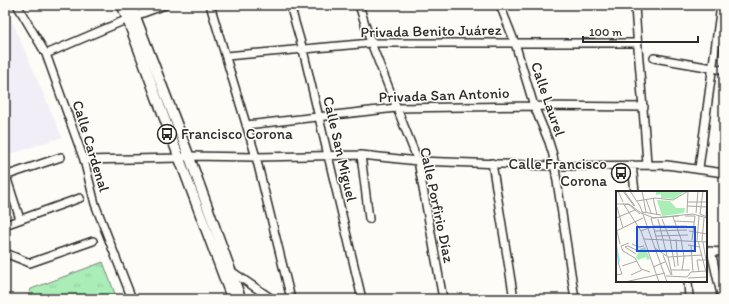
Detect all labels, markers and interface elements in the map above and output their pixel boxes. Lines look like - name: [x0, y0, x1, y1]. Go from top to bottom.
- scale bar: [583, 18, 698, 44]
- street label: Privada Benito Juárez: [360, 21, 502, 41]
- text: 100 m: [589, 25, 622, 39]
- street label: Calle Laurel: [527, 59, 569, 139]
- street label: Privada San Antonio: [378, 84, 510, 106]
- street label: Calle San Miguel: [319, 95, 361, 204]
- street label: Calle Cardenal: [69, 98, 114, 195]
- bus stop icon: Francisco Corona: [156, 123, 178, 145]
- place label: Francisco Corona: [181, 125, 293, 143]
- street label: Calle Porfirio Díaz: [416, 146, 458, 264]
- place label: Calle Francisco Corona: [508, 155, 607, 190]
- bus stop icon: Calle Francisco Corona: [610, 162, 632, 184]
- inset map: [616, 191, 707, 282]

